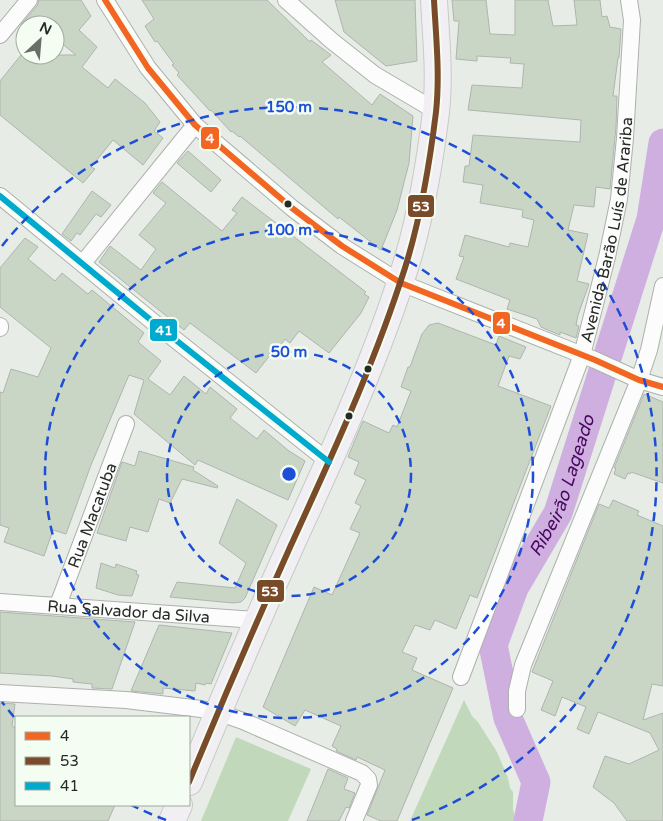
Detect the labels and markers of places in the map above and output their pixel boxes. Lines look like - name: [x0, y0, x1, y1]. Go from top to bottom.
- unlabelled marker: [283, 199, 293, 209]
- unlabelled marker: [363, 364, 373, 374]
- unlabelled marker: [344, 411, 354, 421]
- centre of rings: [280, 465, 298, 483]

